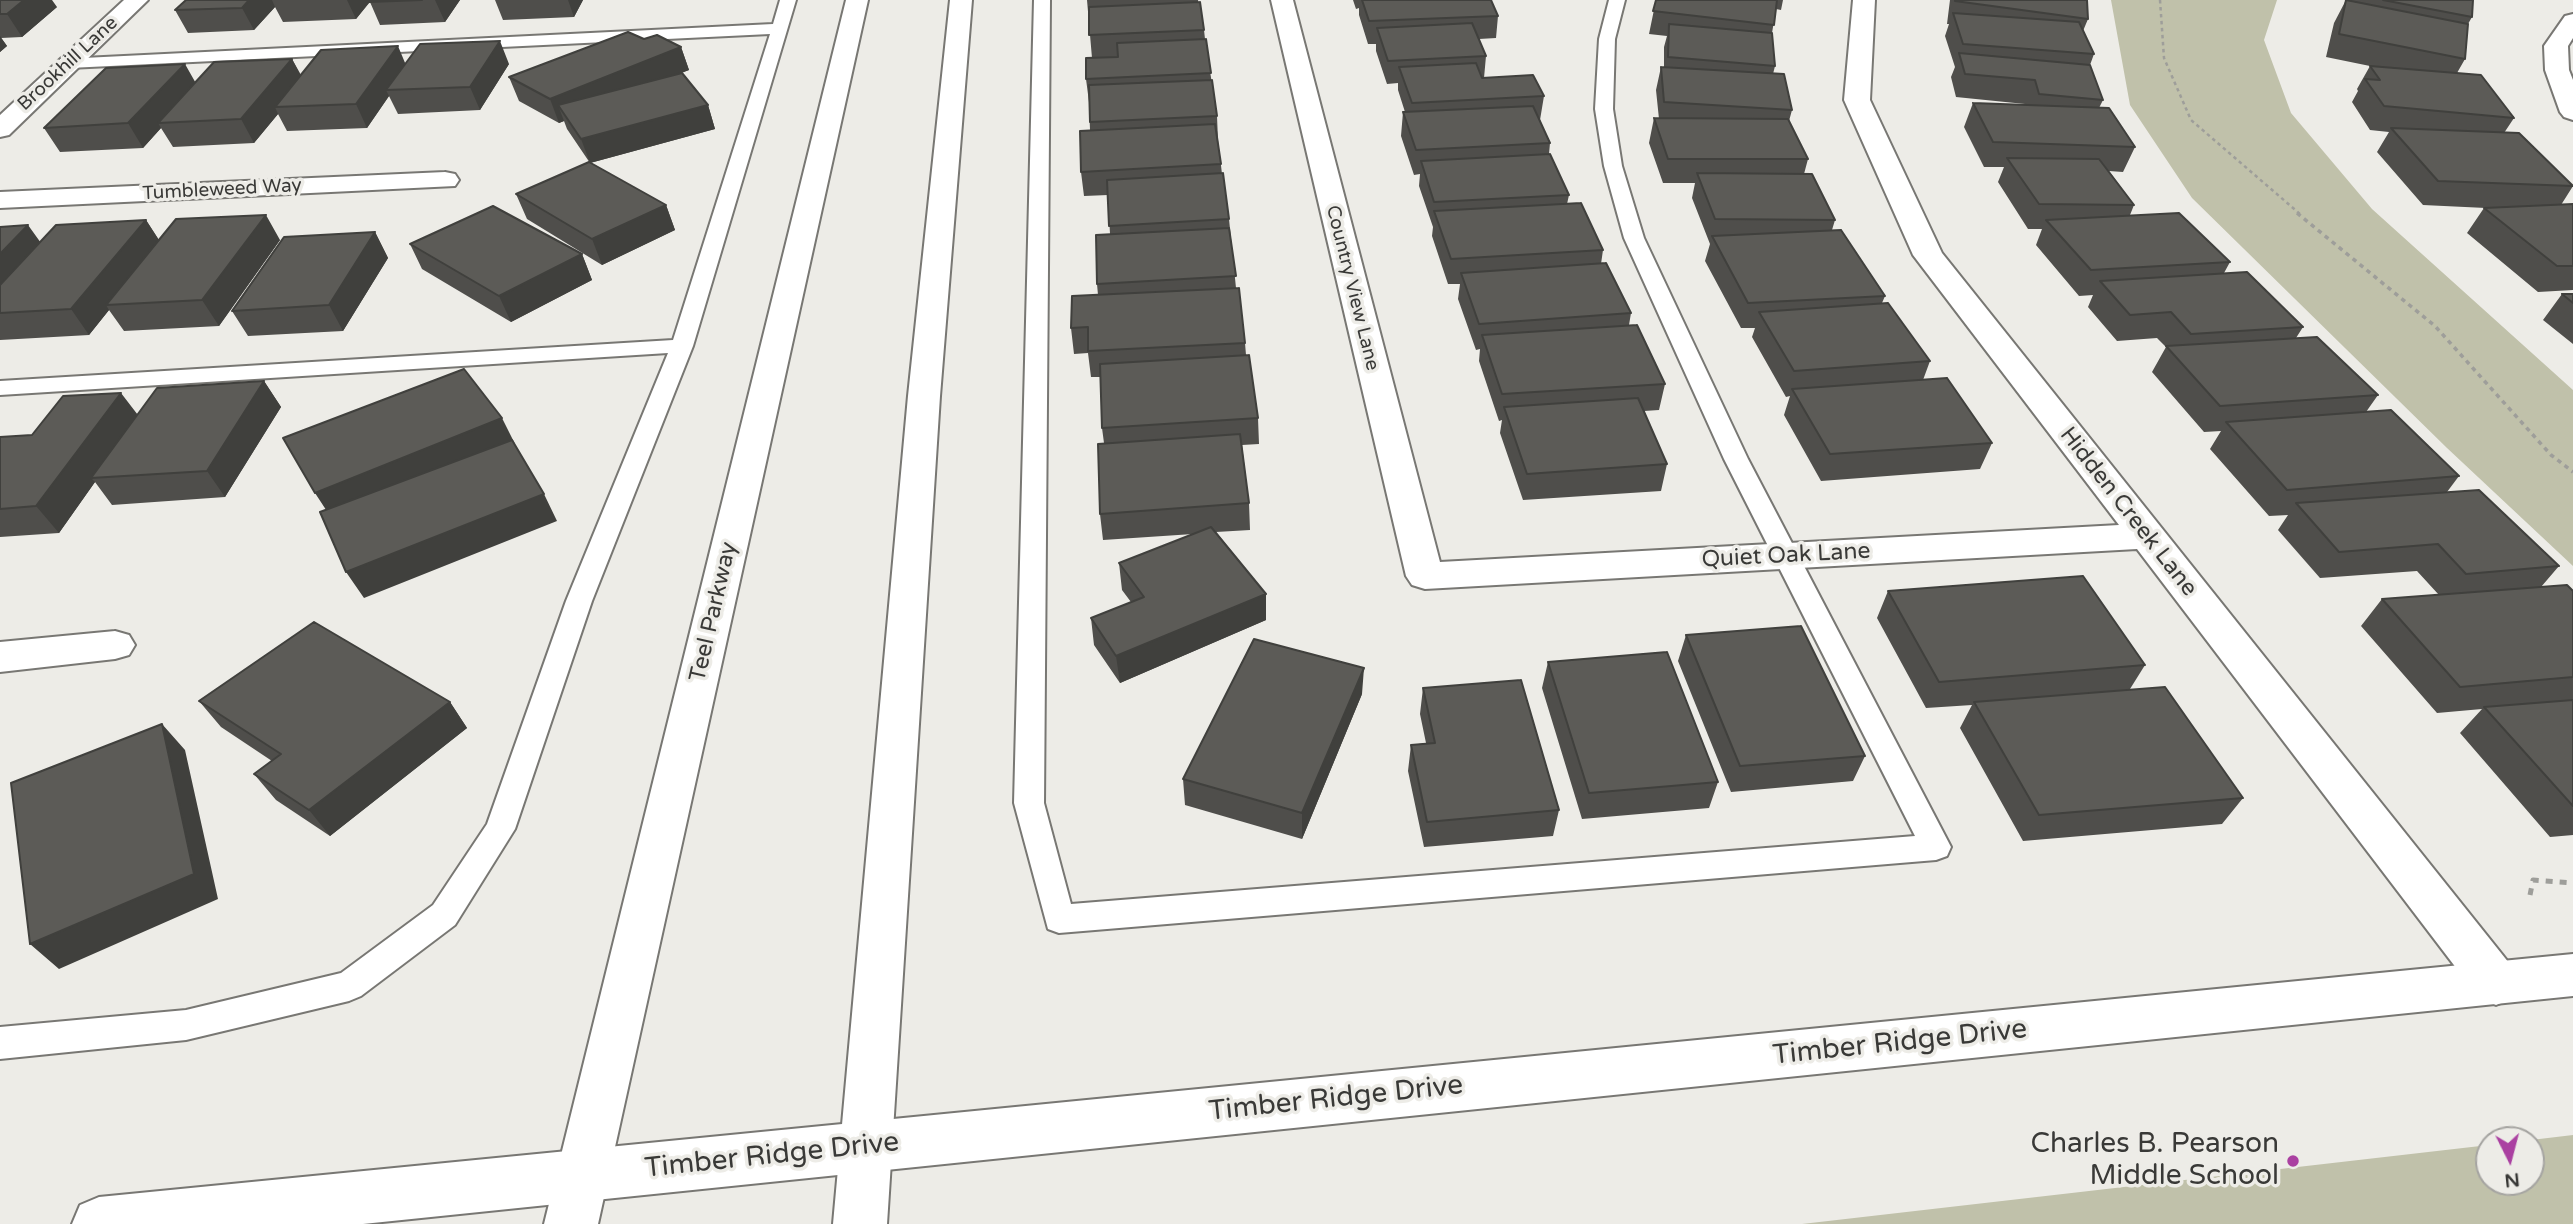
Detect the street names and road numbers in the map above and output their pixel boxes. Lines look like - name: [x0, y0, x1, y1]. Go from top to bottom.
- street label: Brookhill Lane: [13, 12, 123, 116]
- street label: Tumbleweed Way: [142, 174, 302, 206]
- street label: Country View Lane: [1320, 203, 1384, 373]
- street label: Hidden Creek Lane: [2053, 422, 2203, 602]
- street label: Quiet Oak Lane: [1701, 538, 1871, 574]
- street label: Teel Parkway: [685, 539, 743, 685]
- street label: Timber Ridge Drive: [1771, 1013, 2029, 1073]
- street label: Timber Ridge Drive: [1207, 1069, 1465, 1129]
- street label: Timber Ridge Drive: [643, 1126, 901, 1186]

